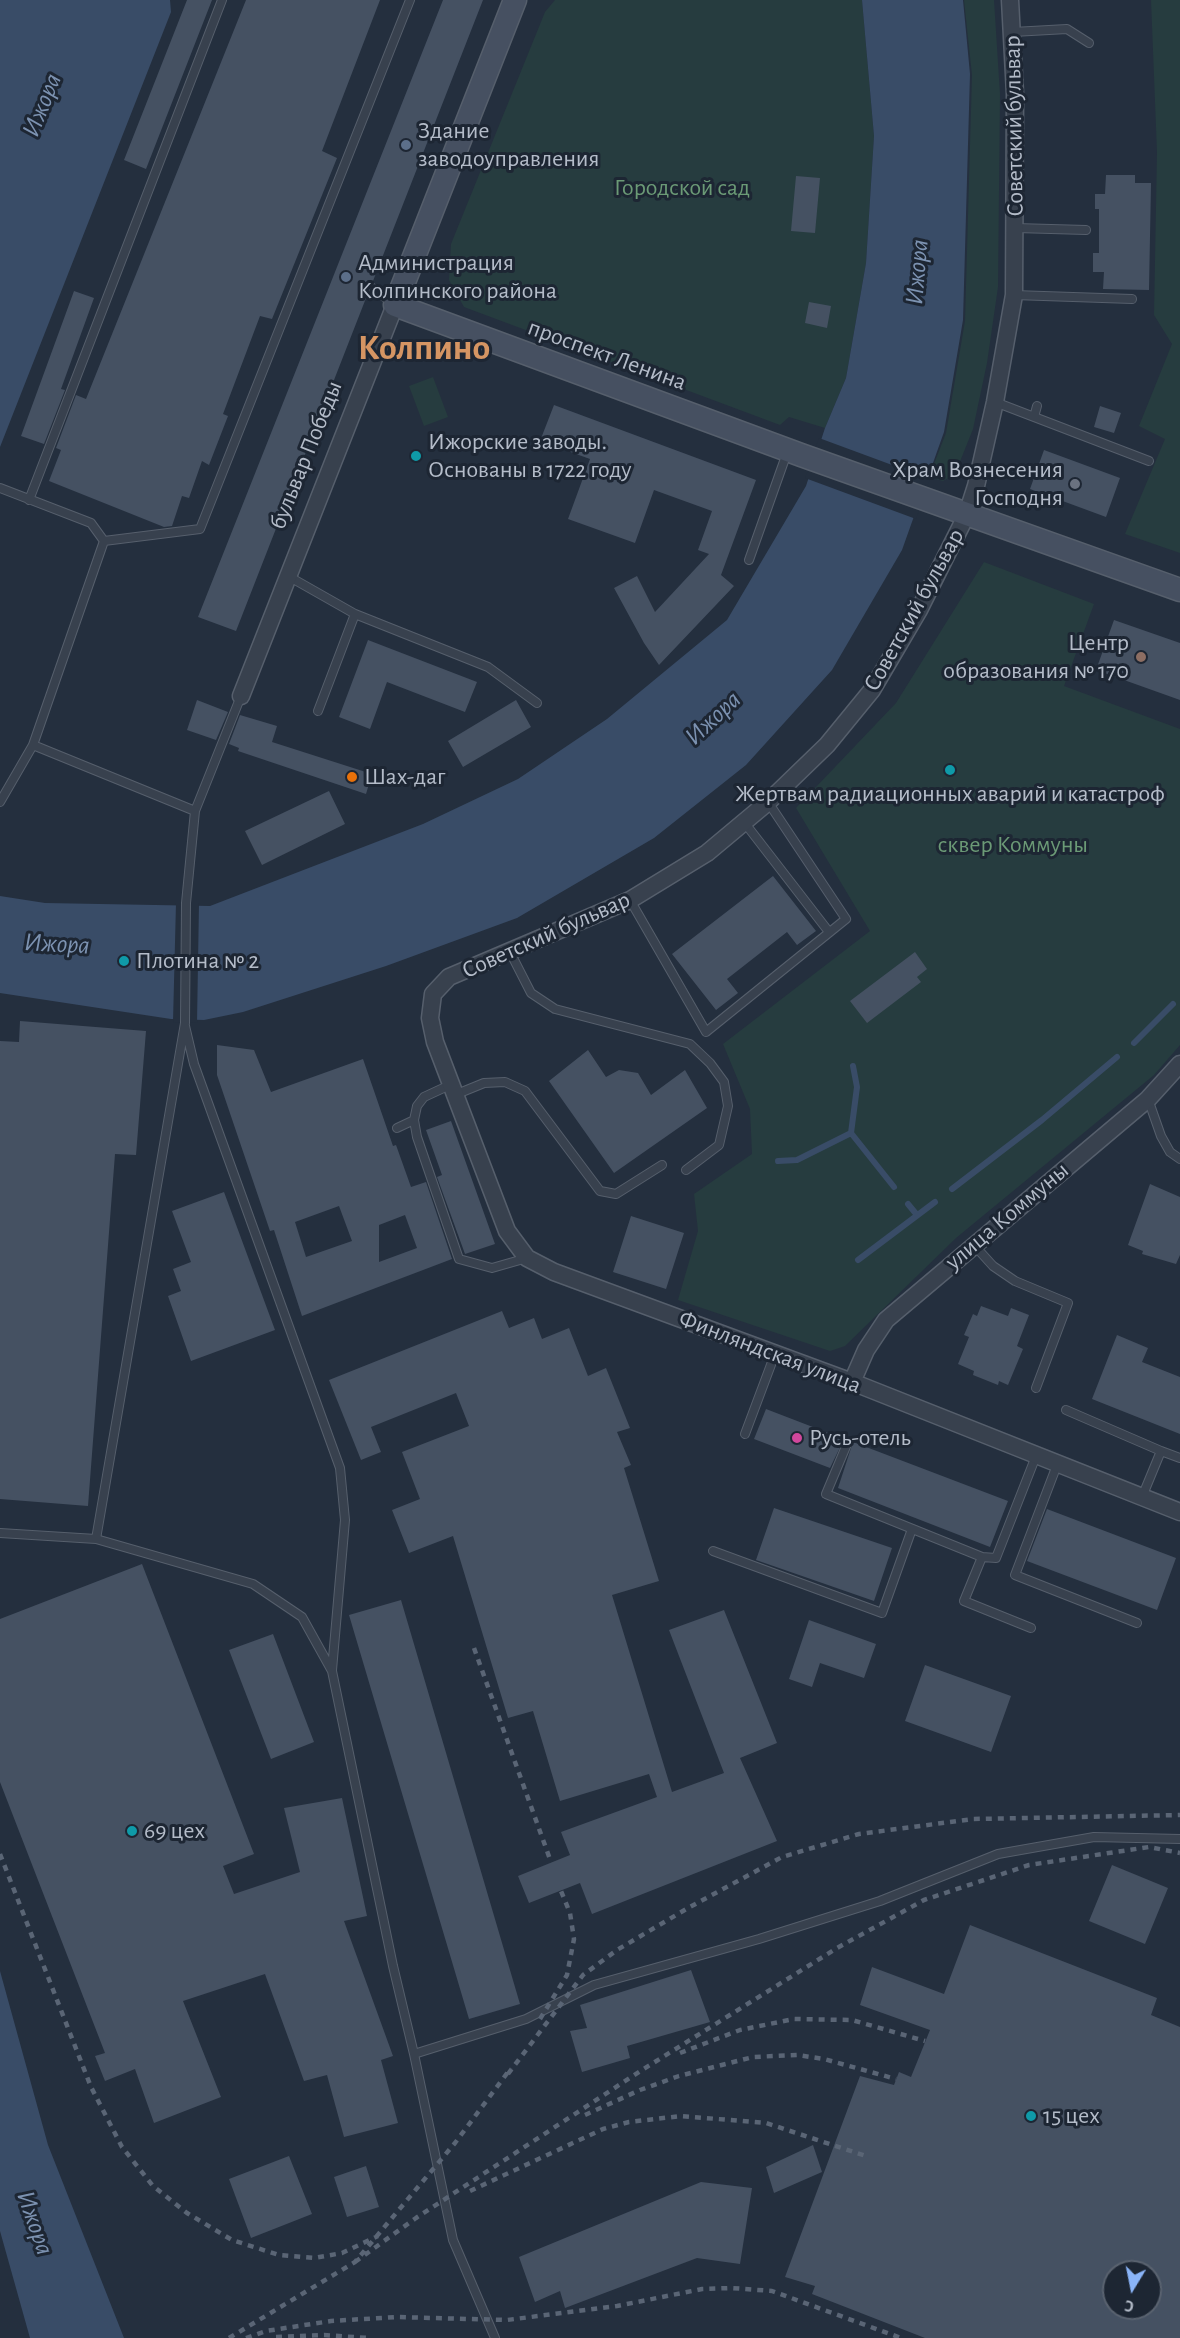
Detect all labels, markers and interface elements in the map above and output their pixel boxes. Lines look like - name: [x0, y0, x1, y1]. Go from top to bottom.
- street label: Советский бульвар: [998, 35, 1030, 217]
- water label: Ижора: [15, 69, 69, 141]
- place label: Здание заводоуправления: [418, 117, 599, 173]
- marker: Здание заводоуправления: [399, 138, 413, 152]
- park label: Городской сад: [614, 174, 750, 202]
- water label: Ижора: [899, 238, 935, 306]
- place label: Администрация Колпинского района: [358, 249, 557, 305]
- marker: Администрация Колпинского района: [339, 270, 353, 284]
- street label: проспект Ленина: [524, 313, 690, 397]
- district label: Колпино: [358, 326, 490, 370]
- street label: бульвар Победы: [263, 377, 349, 533]
- place label: Ижорские заводы. Основаны в 1722 году: [428, 428, 631, 484]
- marker: Ижорские заводы. Основаны в 1722 году: [409, 449, 423, 463]
- place label: Храм Вознесения Господня: [892, 456, 1063, 512]
- marker: Храм Вознесения Господня: [1068, 477, 1082, 491]
- street label: Советский бульвар: [857, 524, 971, 696]
- place label: Центр образования № 170: [943, 629, 1129, 685]
- marker: Центр образования № 170: [1134, 650, 1148, 664]
- water label: Ижора: [678, 684, 748, 752]
- place label: Шах-даг: [364, 763, 445, 791]
- marker: Жертвам радиационных аварий и катастроф: [943, 763, 957, 777]
- marker: Шах-даг: [345, 770, 359, 784]
- place label: Жертвам радиационных аварий и катастроф: [735, 780, 1165, 808]
- park label: сквер Коммуны: [938, 831, 1088, 859]
- street label: Советский бульвар: [457, 885, 635, 985]
- water label: Ижора: [24, 927, 90, 961]
- place label: Плотина № 2: [136, 947, 259, 975]
- marker: Плотина № 2: [117, 954, 131, 968]
- street label: улица Коммуны: [939, 1156, 1075, 1276]
- street label: Финляндская улица: [675, 1304, 865, 1400]
- place label: Русь-отель: [809, 1424, 911, 1452]
- marker: Русь-отель: [790, 1431, 804, 1445]
- place label: 69 цех: [144, 1817, 205, 1845]
- marker: 69 цех: [125, 1824, 139, 1838]
- place label: 15 цех: [1043, 2102, 1100, 2130]
- marker: 15 цех: [1024, 2109, 1038, 2123]
- water label: Ижора: [10, 2187, 60, 2259]
- north arrow: [1102, 2260, 1162, 2320]
- text: С: [1123, 2297, 1135, 2314]

